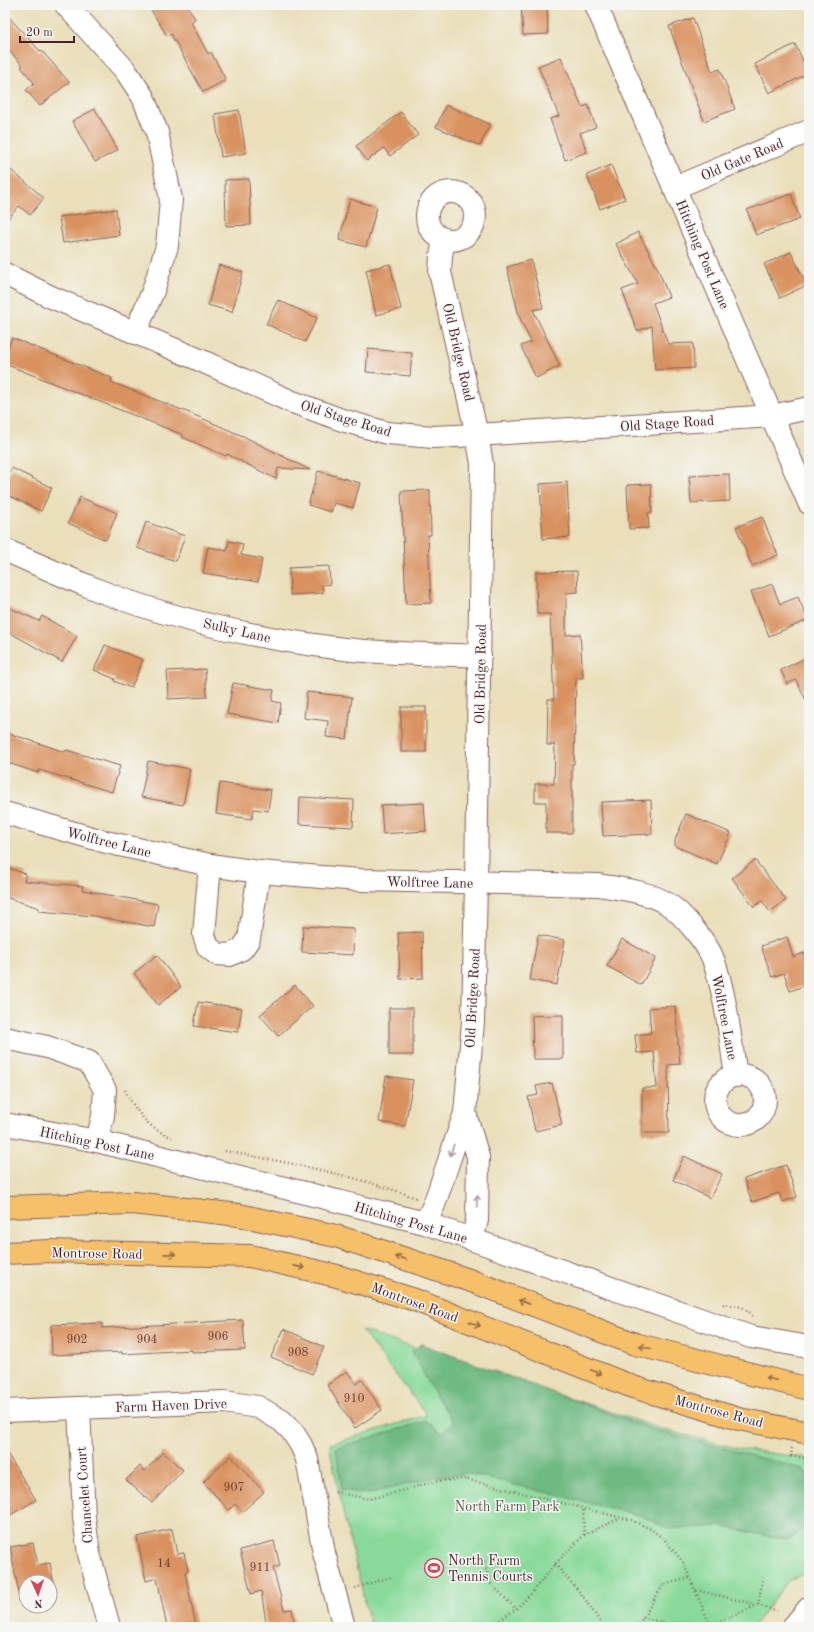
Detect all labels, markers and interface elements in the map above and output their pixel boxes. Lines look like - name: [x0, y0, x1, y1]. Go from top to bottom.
- scale bar: [20, 18, 74, 44]
- text: 20 m: [26, 27, 53, 39]
- street label: Old Gate Road: [699, 136, 786, 184]
- street label: Hitching Post Lane: [673, 198, 731, 311]
- street label: Old Bridge Road: [440, 302, 476, 403]
- street label: Old Stage Road: [299, 398, 393, 439]
- street label: Old Stage Road: [619, 414, 715, 434]
- street label: Sulky Lane: [202, 616, 272, 646]
- street label: Old Bridge Road: [473, 624, 489, 724]
- street label: Wolftree Lane: [65, 826, 153, 860]
- street label: Wolftree Lane: [387, 875, 473, 891]
- street label: Old Bridge Road: [463, 948, 483, 1049]
- street label: Wolftree Lane: [709, 973, 739, 1061]
- street label: Hitching Post Lane: [38, 1125, 156, 1163]
- one-way arrow: [448, 1143, 456, 1155]
- one-way arrow: [473, 1195, 481, 1208]
- street label: Hitching Post Lane: [352, 1200, 469, 1246]
- street label: Montrose Road: [51, 1246, 143, 1262]
- one-way arrow: [163, 1250, 176, 1258]
- one-way arrow: [395, 1254, 408, 1261]
- one-way arrow: [292, 1263, 305, 1271]
- street label: Montrose Road: [369, 1281, 460, 1325]
- one-way arrow: [518, 1297, 530, 1305]
- one-way arrow: [469, 1321, 481, 1328]
- house number: 906: [208, 1331, 228, 1343]
- house number: 902: [67, 1334, 87, 1346]
- house number: 904: [137, 1334, 157, 1346]
- one-way arrow: [639, 1343, 652, 1350]
- house number: 908: [288, 1347, 308, 1359]
- one-way arrow: [590, 1369, 602, 1376]
- one-way arrow: [765, 1375, 778, 1383]
- house number: 910: [344, 1393, 364, 1405]
- street label: Montrose Road: [673, 1393, 765, 1431]
- street label: Farm Haven Drive: [115, 1397, 227, 1415]
- street label: Chancelet Court: [75, 1446, 95, 1544]
- house number: 907: [224, 1482, 244, 1494]
- park label: North Farm Park: [455, 1500, 560, 1514]
- place label: North Farm Tennis Courts: [448, 1554, 533, 1584]
- sports icon: North Farm Tennis Courts: [423, 1557, 445, 1579]
- house number: 14: [157, 1558, 171, 1570]
- house number: 911: [250, 1562, 270, 1574]
- north arrow: [18, 1574, 58, 1614]
- text: N: [33, 1597, 43, 1608]

